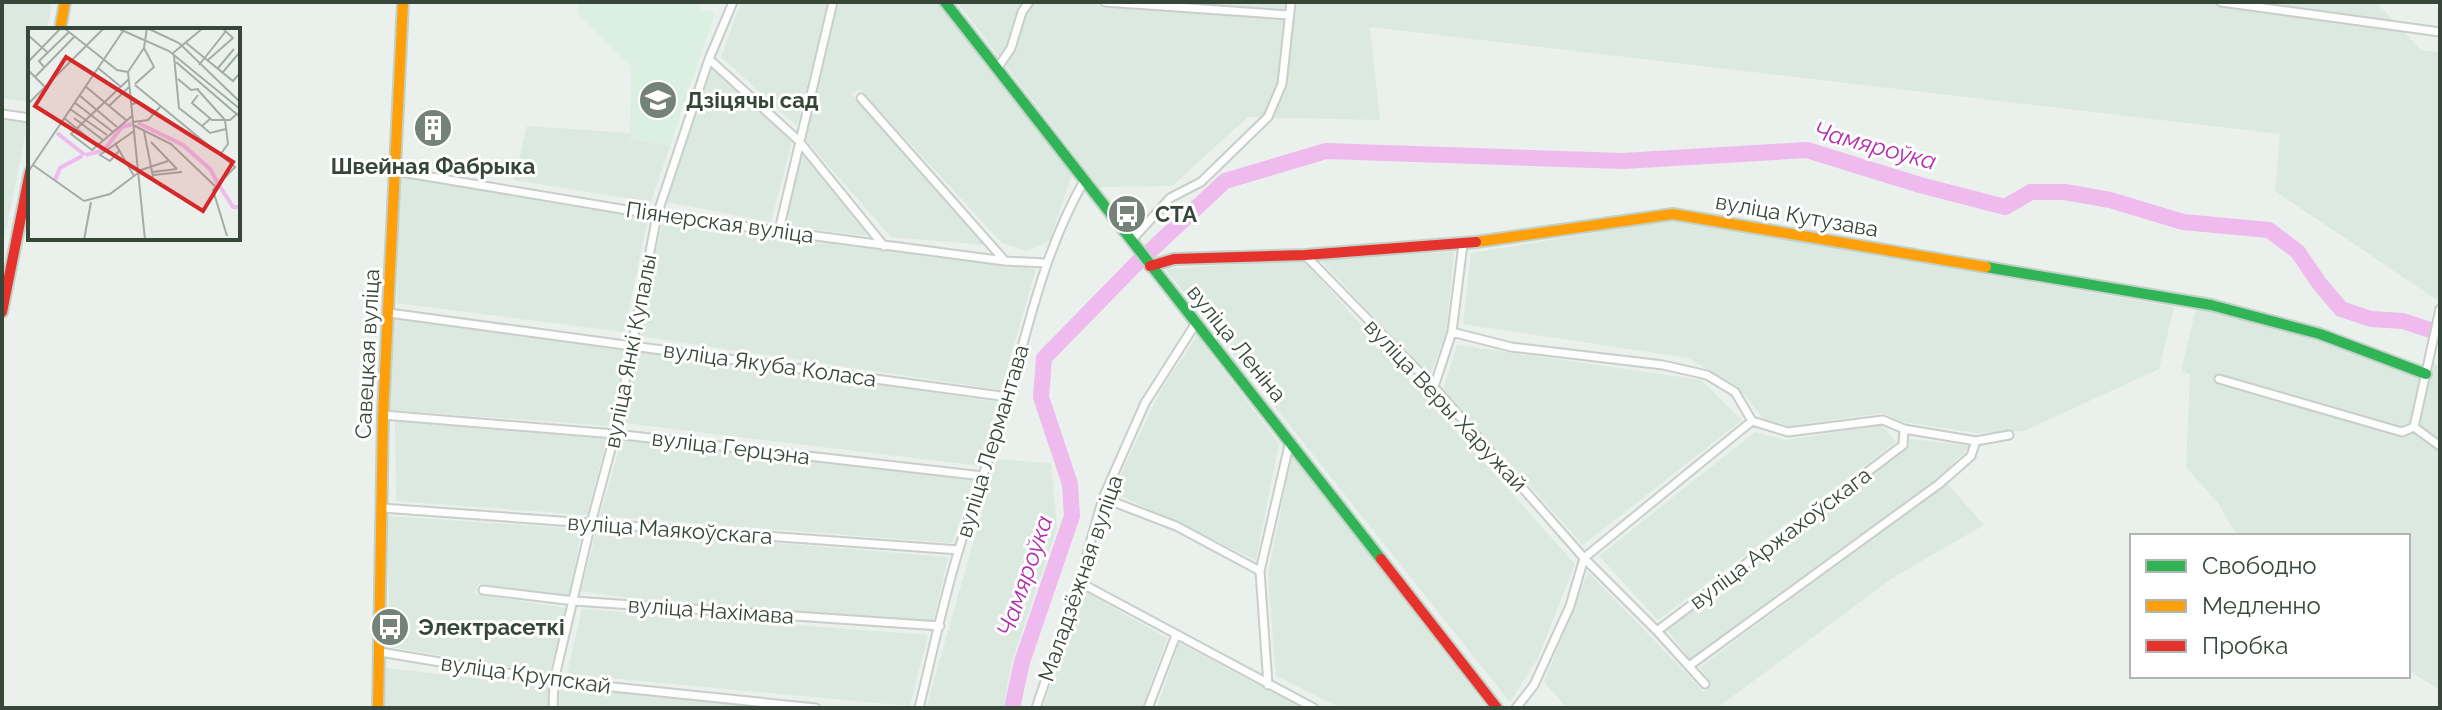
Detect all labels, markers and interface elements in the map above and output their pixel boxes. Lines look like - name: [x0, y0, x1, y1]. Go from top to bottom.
- inset map: [28, 28, 240, 240]
- school or university icon: Дзіцячы сад: [637, 79, 679, 121]
- place label: Дзіцячы сад: [686, 87, 819, 113]
- building icon: Швейная Фабрыка: [412, 107, 454, 149]
- water label: Чамяроўка: [1811, 115, 1940, 176]
- place label: Швейная Фабрыка: [331, 153, 535, 179]
- street label: вуліца Кутузава: [1714, 188, 1880, 242]
- bus stop icon: СТА: [1106, 193, 1148, 235]
- street label: Піянерская вуліца: [624, 196, 816, 248]
- place label: СТА: [1155, 201, 1197, 227]
- street label: вуліца Янкі Купалы: [598, 252, 662, 450]
- street label: Савецкая вуліца: [350, 268, 384, 440]
- street label: вуліца Леніна: [1182, 279, 1292, 407]
- street label: вуліца Веры Харужай: [1359, 313, 1533, 497]
- street label: вуліца Якуба Коласа: [662, 336, 878, 392]
- street label: вуліца Лермантава: [950, 341, 1034, 541]
- street label: вуліца Герцэна: [651, 424, 811, 470]
- street label: вуліца Аржахоўскага: [1684, 461, 1876, 615]
- street label: Маладзёжная вуліца: [1032, 471, 1128, 685]
- street label: вуліца Маякоўскага: [567, 509, 773, 549]
- water label: Чамяроўка: [990, 512, 1059, 640]
- legend: [2130, 534, 2410, 678]
- text: Свободно: [2202, 551, 2317, 580]
- street label: вуліца Нахімава: [627, 591, 795, 629]
- text: Медленно: [2202, 591, 2321, 620]
- bus stop icon: Электрасеткі: [369, 606, 411, 648]
- place label: Электрасеткі: [418, 614, 565, 640]
- text: Пробка: [2202, 631, 2288, 660]
- street label: вуліца Крупскай: [439, 649, 613, 699]

